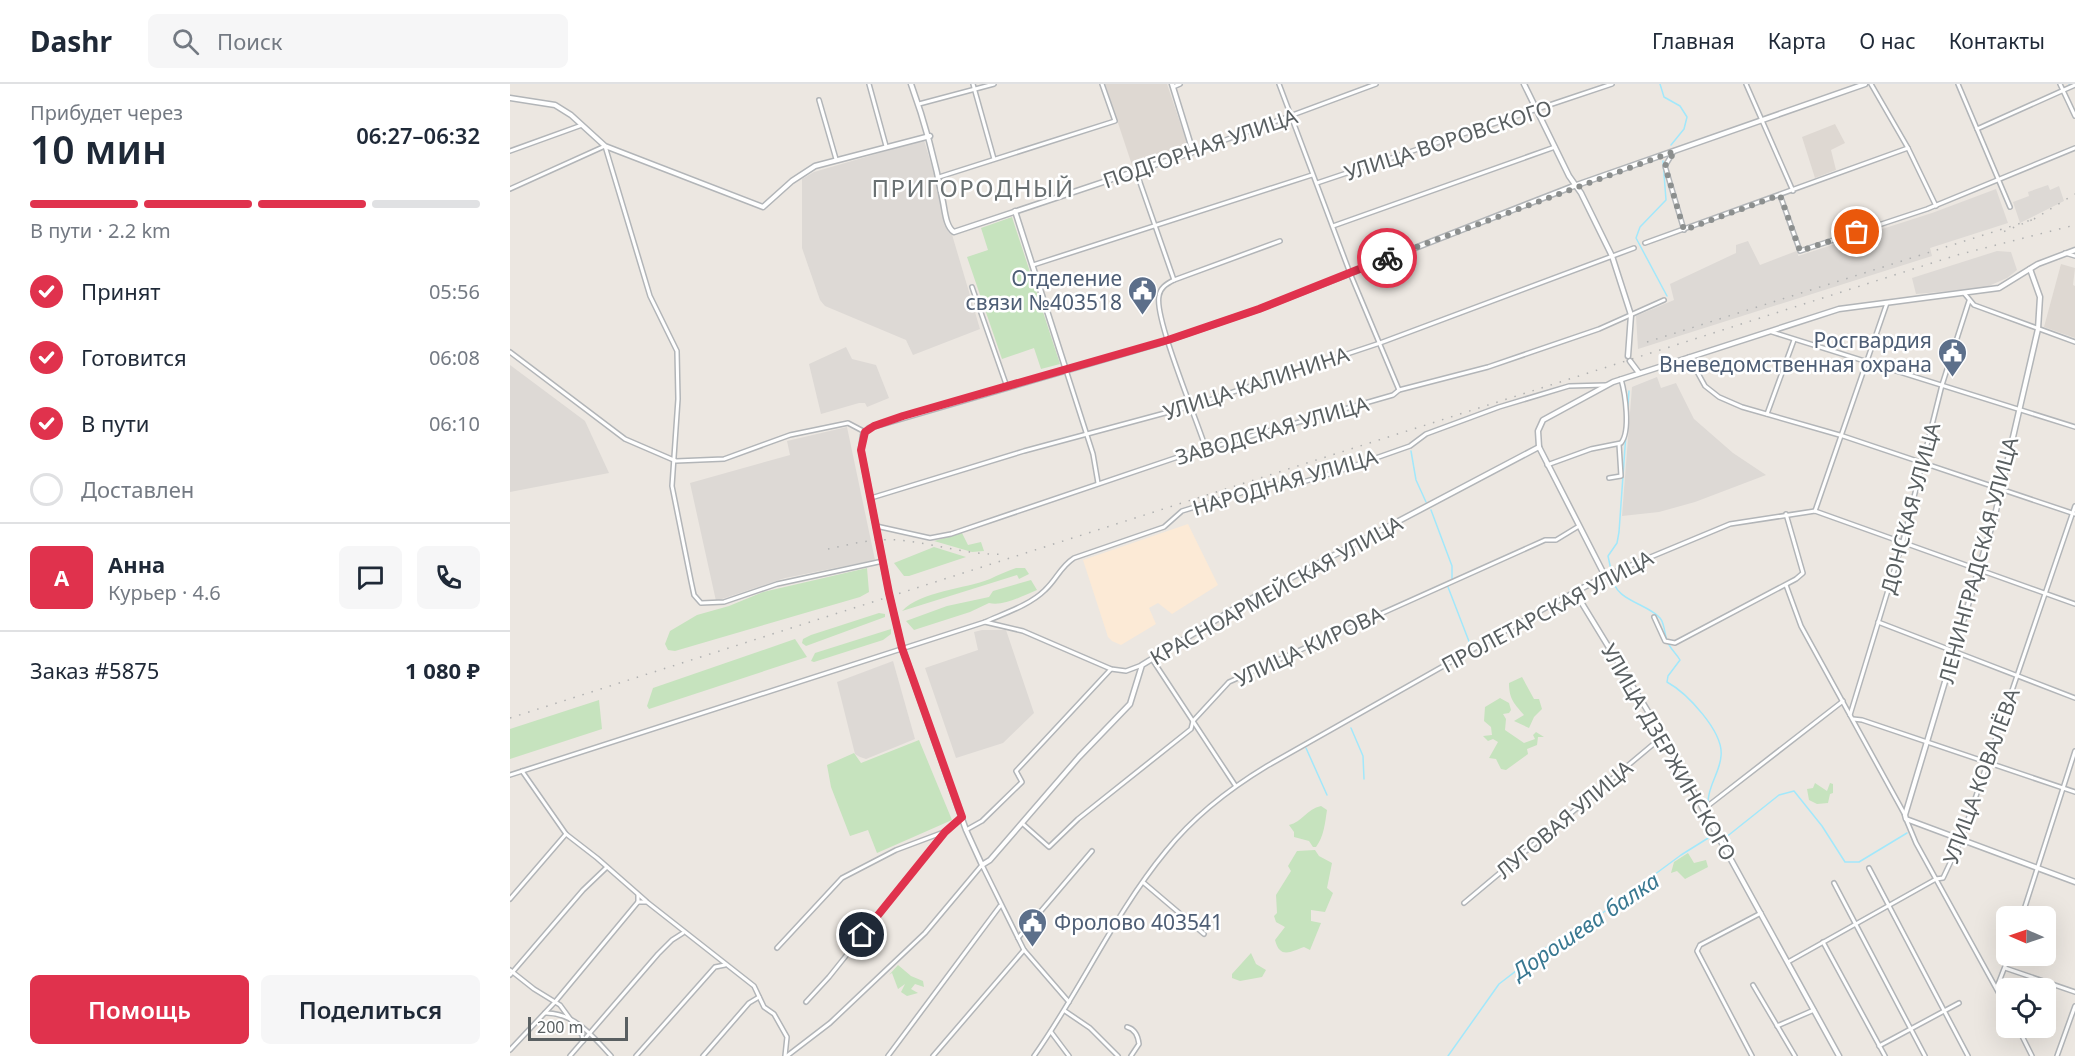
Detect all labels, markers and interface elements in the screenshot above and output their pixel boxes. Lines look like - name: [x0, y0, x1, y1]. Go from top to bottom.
- search box: [148, 14, 568, 68]
- text: Dashr: [30, 22, 112, 60]
- icon: search: [169, 25, 202, 58]
- text: Поиск: [217, 26, 282, 56]
- text: Главная: [1652, 27, 1735, 55]
- text: Карта: [1768, 27, 1826, 55]
- text: О нас: [1859, 27, 1916, 55]
- text: Контакты: [1949, 27, 2045, 55]
- street label: УЛИЦА ВОРОВСКОГО: [1341, 93, 1555, 187]
- text: Прибудет через: [30, 99, 183, 126]
- street label: ПОДГОРНАЯ УЛИЦА: [1099, 101, 1301, 194]
- text: 06:27–06:32: [356, 120, 480, 150]
- text: 10 мин: [30, 122, 167, 175]
- district label: ПРИГОРОДНЫЙ: [871, 171, 1075, 204]
- pin: [1831, 206, 1882, 257]
- icon: bag: [1840, 215, 1873, 248]
- text: В пути · 2.2 km: [30, 217, 171, 244]
- courier: [1357, 228, 1417, 288]
- icon: bike: [1371, 242, 1404, 275]
- place label: Отделение связи №403518: [965, 264, 1122, 316]
- public building icon: Отделение связи №403518: [1127, 274, 1159, 316]
- icon: check: [30, 275, 63, 308]
- text: Принят: [81, 276, 161, 306]
- text: 05:56: [429, 278, 480, 305]
- place label: Росгвардия Вневедомственная охрана: [1659, 326, 1932, 378]
- public building icon: Росгвардия Вневедомственная охрана: [1937, 336, 1969, 378]
- street label: УЛИЦА КАЛИНИНА: [1160, 340, 1353, 426]
- icon: check: [30, 341, 63, 374]
- text: Готовится: [81, 342, 187, 372]
- text: 06:08: [429, 344, 480, 371]
- street label: ЗАВОДСКАЯ УЛИЦА: [1172, 389, 1372, 471]
- icon: check: [30, 407, 63, 440]
- text: В пути: [81, 408, 149, 438]
- text: 06:10: [429, 410, 480, 437]
- street label: ДОНСКАЯ УЛИЦА: [1874, 419, 1946, 597]
- street label: ЛЕНИНГРАДСКАЯ УЛИЦА: [1932, 433, 2025, 686]
- street label: НАРОДНАЯ УЛИЦА: [1189, 442, 1381, 522]
- text: Доставлен: [81, 474, 194, 504]
- street label: КРАСНОАРМЕЙСКАЯ УЛИЦА: [1145, 509, 1408, 671]
- street label: ПРОЛЕТАРСКАЯ УЛИЦА: [1436, 543, 1658, 679]
- button: chat: [339, 546, 402, 609]
- button: phone: [417, 546, 480, 609]
- text: Анна: [108, 549, 165, 579]
- text: А: [54, 562, 69, 592]
- text: Курьер · 4.6: [108, 579, 221, 606]
- street label: УЛИЦА КИРОВА: [1230, 599, 1388, 693]
- street label: УЛИЦА ДЗЕРЖИНСКОГО: [1595, 638, 1743, 866]
- text: Заказ #5875: [30, 655, 159, 685]
- text: 1 080 ₽: [405, 655, 480, 685]
- street label: УЛИЦА КОВАЛЁВА: [1936, 684, 2026, 868]
- street label: ЛУГОВАЯ УЛИЦА: [1490, 753, 1639, 884]
- water label: Дорошева балка: [1504, 865, 1665, 987]
- public building icon: Фролово 403541: [1017, 906, 1049, 948]
- north arrow: [1996, 906, 2056, 966]
- map controls: [1996, 906, 2056, 1038]
- place label: Фролово 403541: [1054, 908, 1223, 936]
- pin: [836, 909, 887, 960]
- icon: home: [845, 918, 878, 951]
- button: Помощь: [30, 975, 249, 1044]
- button: Поделиться: [261, 975, 480, 1044]
- button: locate: [1996, 978, 2056, 1038]
- scale bar: [528, 1014, 628, 1042]
- text: 200 m: [537, 1016, 584, 1038]

